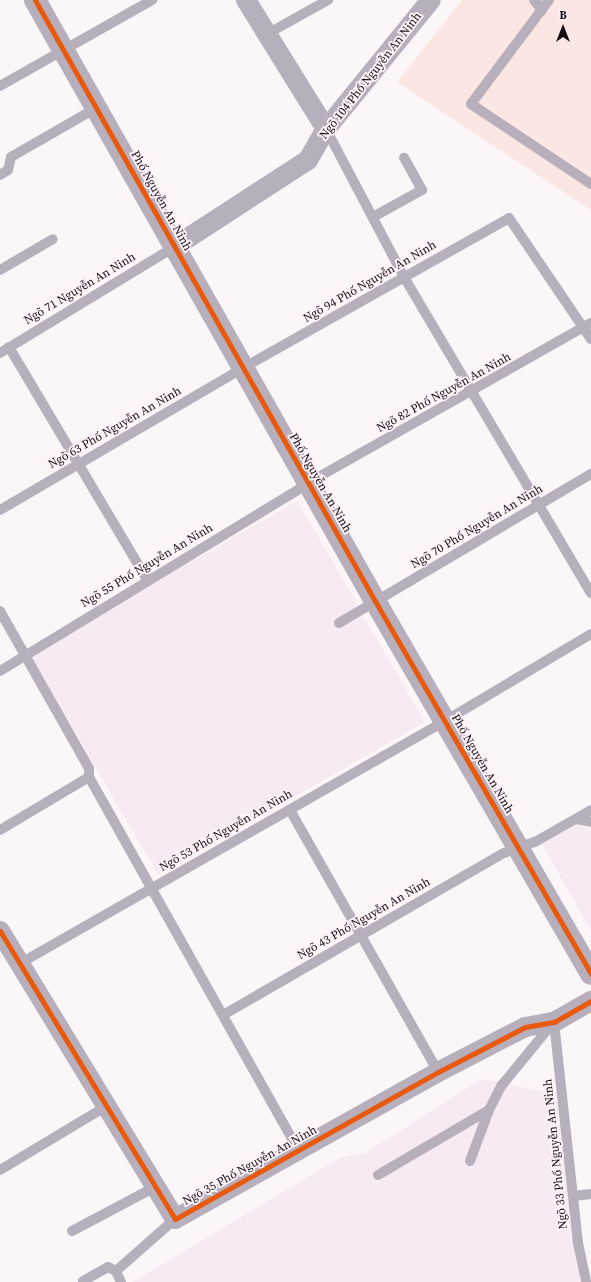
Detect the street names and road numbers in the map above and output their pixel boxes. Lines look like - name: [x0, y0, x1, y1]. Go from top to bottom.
- street label: Ngõ 104 Phố Nguyễn An Ninh: [317, 10, 425, 142]
- street label: Phố Nguyễn An Ninh: [128, 148, 194, 254]
- street label: Ngõ 94 Phố Nguyễn An Ninh: [301, 238, 439, 326]
- street label: Ngõ 71 Nguyễn An Ninh: [22, 250, 138, 328]
- street label: Ngõ 82 Phố Nguyễn An Ninh: [374, 350, 514, 436]
- street label: Ngõ 63 Phố Nguyễn An Ninh: [46, 384, 184, 472]
- street label: Phố Nguyễn An Ninh: [286, 431, 354, 535]
- street label: Ngõ 70 Phố Nguyễn An Ninh: [409, 482, 545, 572]
- street label: Ngõ 55 Phố Nguyễn An Ninh: [79, 521, 215, 611]
- street label: Phố Nguyễn An Ninh: [448, 712, 516, 816]
- street label: Ngõ 53 Phố Nguyễn An Ninh: [157, 787, 295, 875]
- street label: Ngõ 43 Phố Nguyễn An Ninh: [295, 875, 433, 963]
- street label: Ngõ 33 Phố Nguyễn An Ninh: [541, 1078, 571, 1230]
- street label: Ngõ 35 Phố Nguyễn An Ninh: [180, 1123, 320, 1209]

